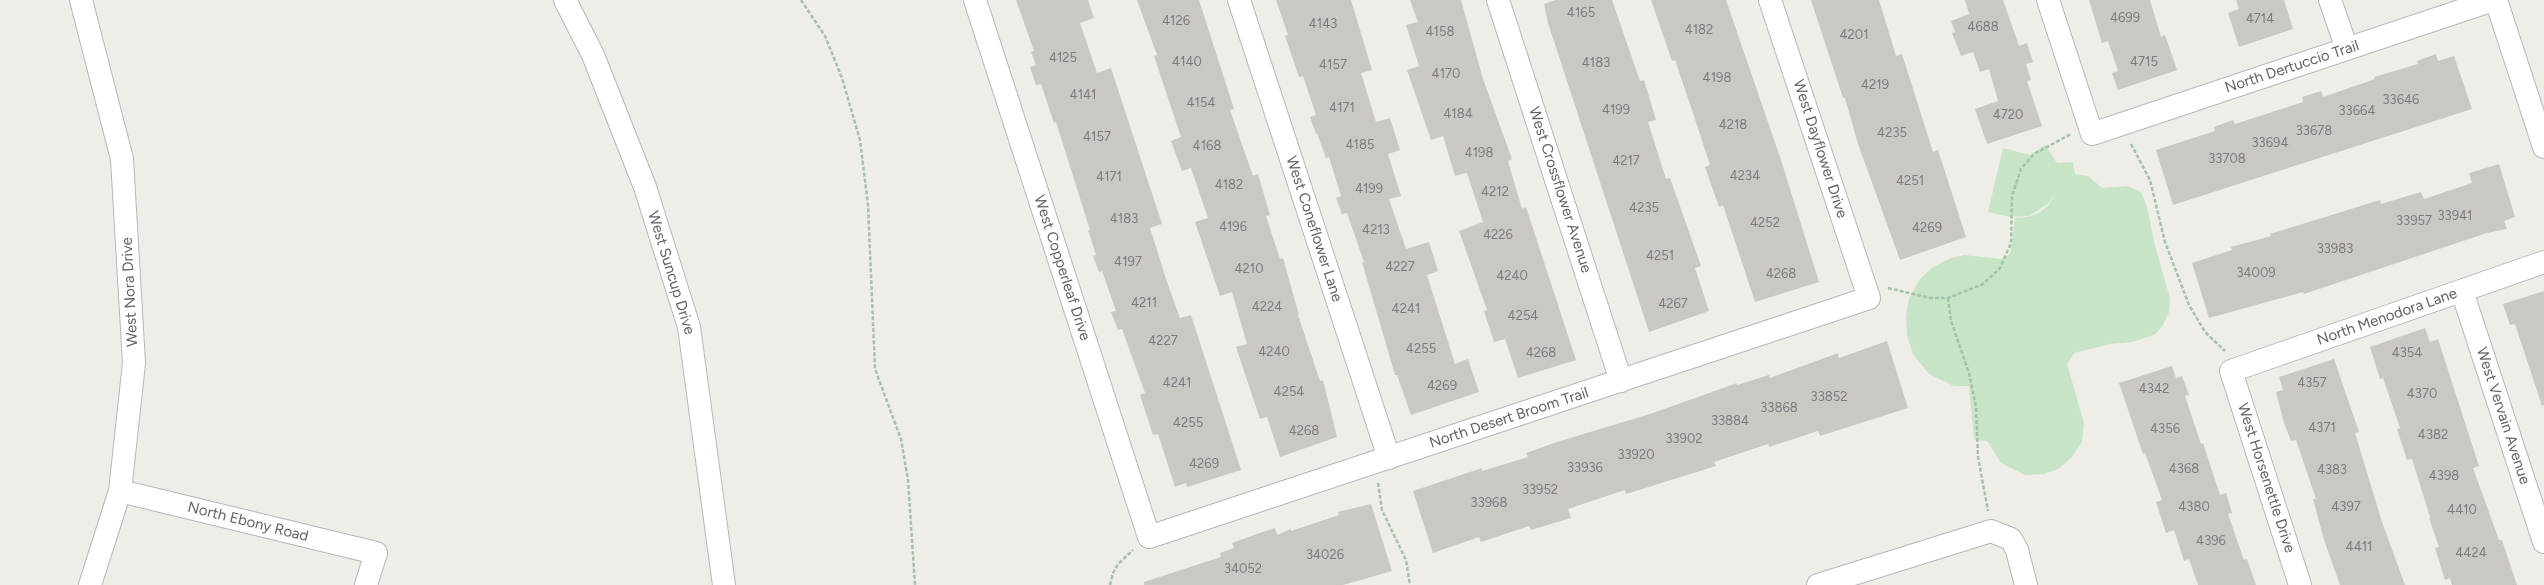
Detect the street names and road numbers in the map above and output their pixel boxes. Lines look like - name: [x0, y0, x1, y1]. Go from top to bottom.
- street label: North Dertuccio Trail: [2223, 37, 2361, 97]
- street label: West Dayflower Drive: [1789, 77, 1851, 221]
- street label: West Crossflower Avenue: [1525, 105, 1595, 275]
- street label: West Coneflower Lane: [1282, 154, 1346, 304]
- street label: West Copperleaf Drive: [1030, 193, 1094, 343]
- street label: West Suncup Drive: [644, 209, 698, 337]
- street label: West Nora Drive: [118, 237, 142, 347]
- street label: North Menodora Lane: [2315, 285, 2459, 349]
- street label: West Vervain Avenue: [2472, 345, 2534, 487]
- street label: North Desert Broom Trail: [1427, 384, 1591, 452]
- street label: West Horsenettle Drive: [2233, 401, 2299, 555]
- street label: North Ebony Road: [186, 498, 310, 546]

